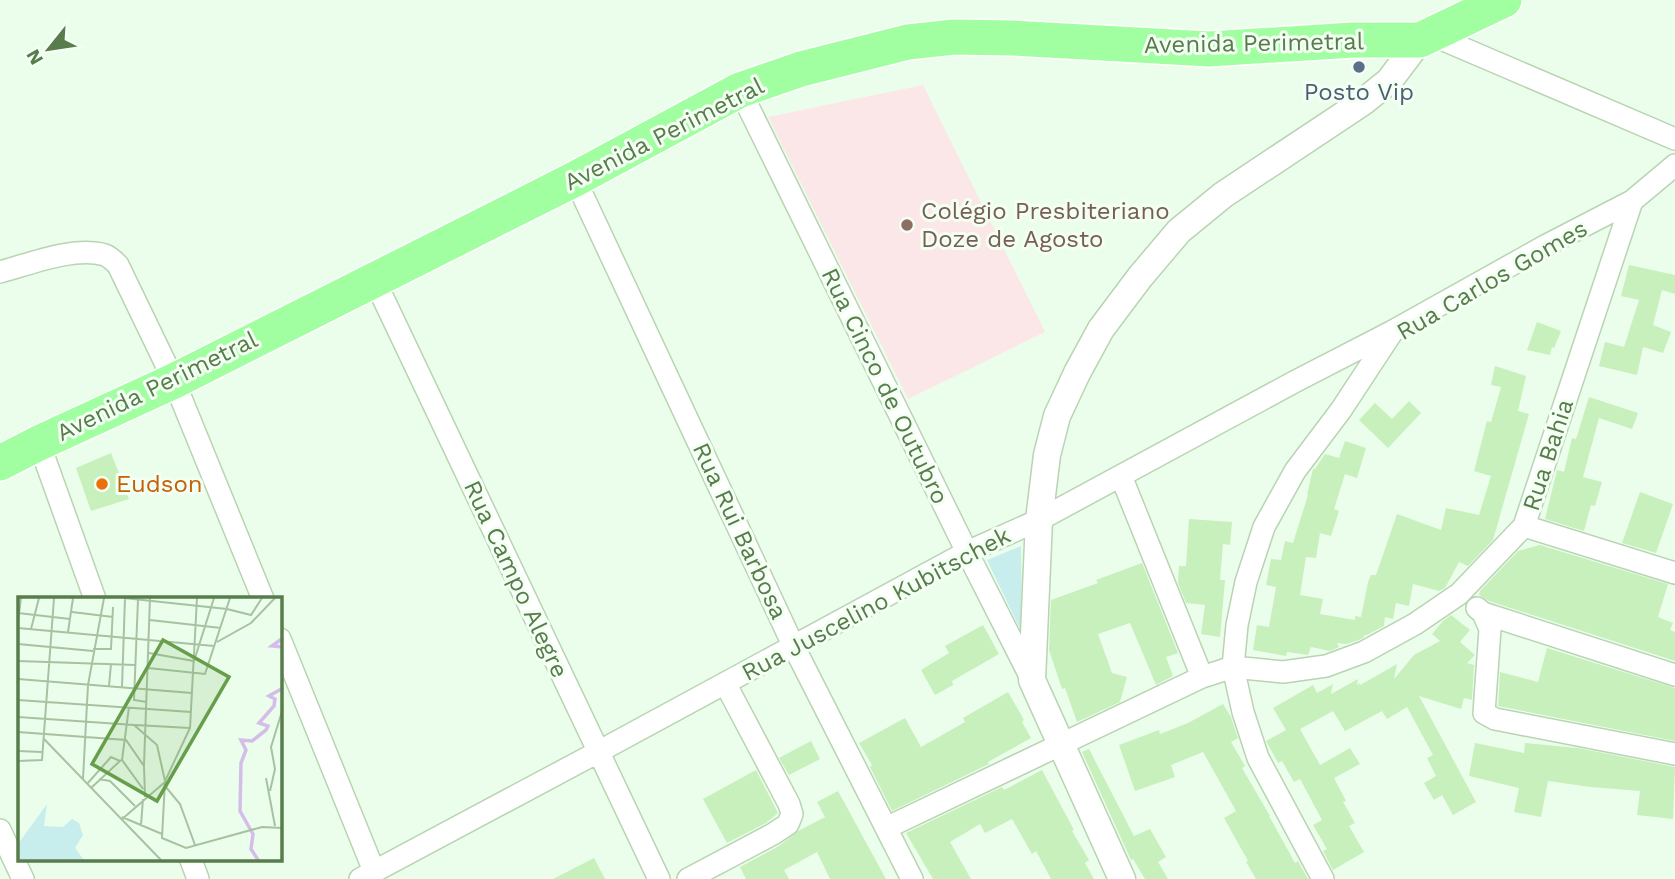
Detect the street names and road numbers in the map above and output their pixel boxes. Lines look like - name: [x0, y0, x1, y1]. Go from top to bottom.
- street label: Avenida Perimetral: [1144, 27, 1365, 59]
- street label: Avenida Perimetral: [560, 71, 769, 196]
- street label: Rua Carlos Gomes: [1392, 214, 1592, 346]
- street label: Rua Cinco de Outubro: [816, 263, 954, 509]
- street label: Avenida Perimetral: [52, 325, 263, 447]
- street label: Rua Bahia: [1517, 396, 1579, 514]
- street label: Rua Rui Barbosa: [687, 438, 793, 624]
- street label: Rua Campo Alegre: [458, 476, 574, 682]
- street label: Rua Juscelino Kubitschek: [737, 521, 1015, 687]

